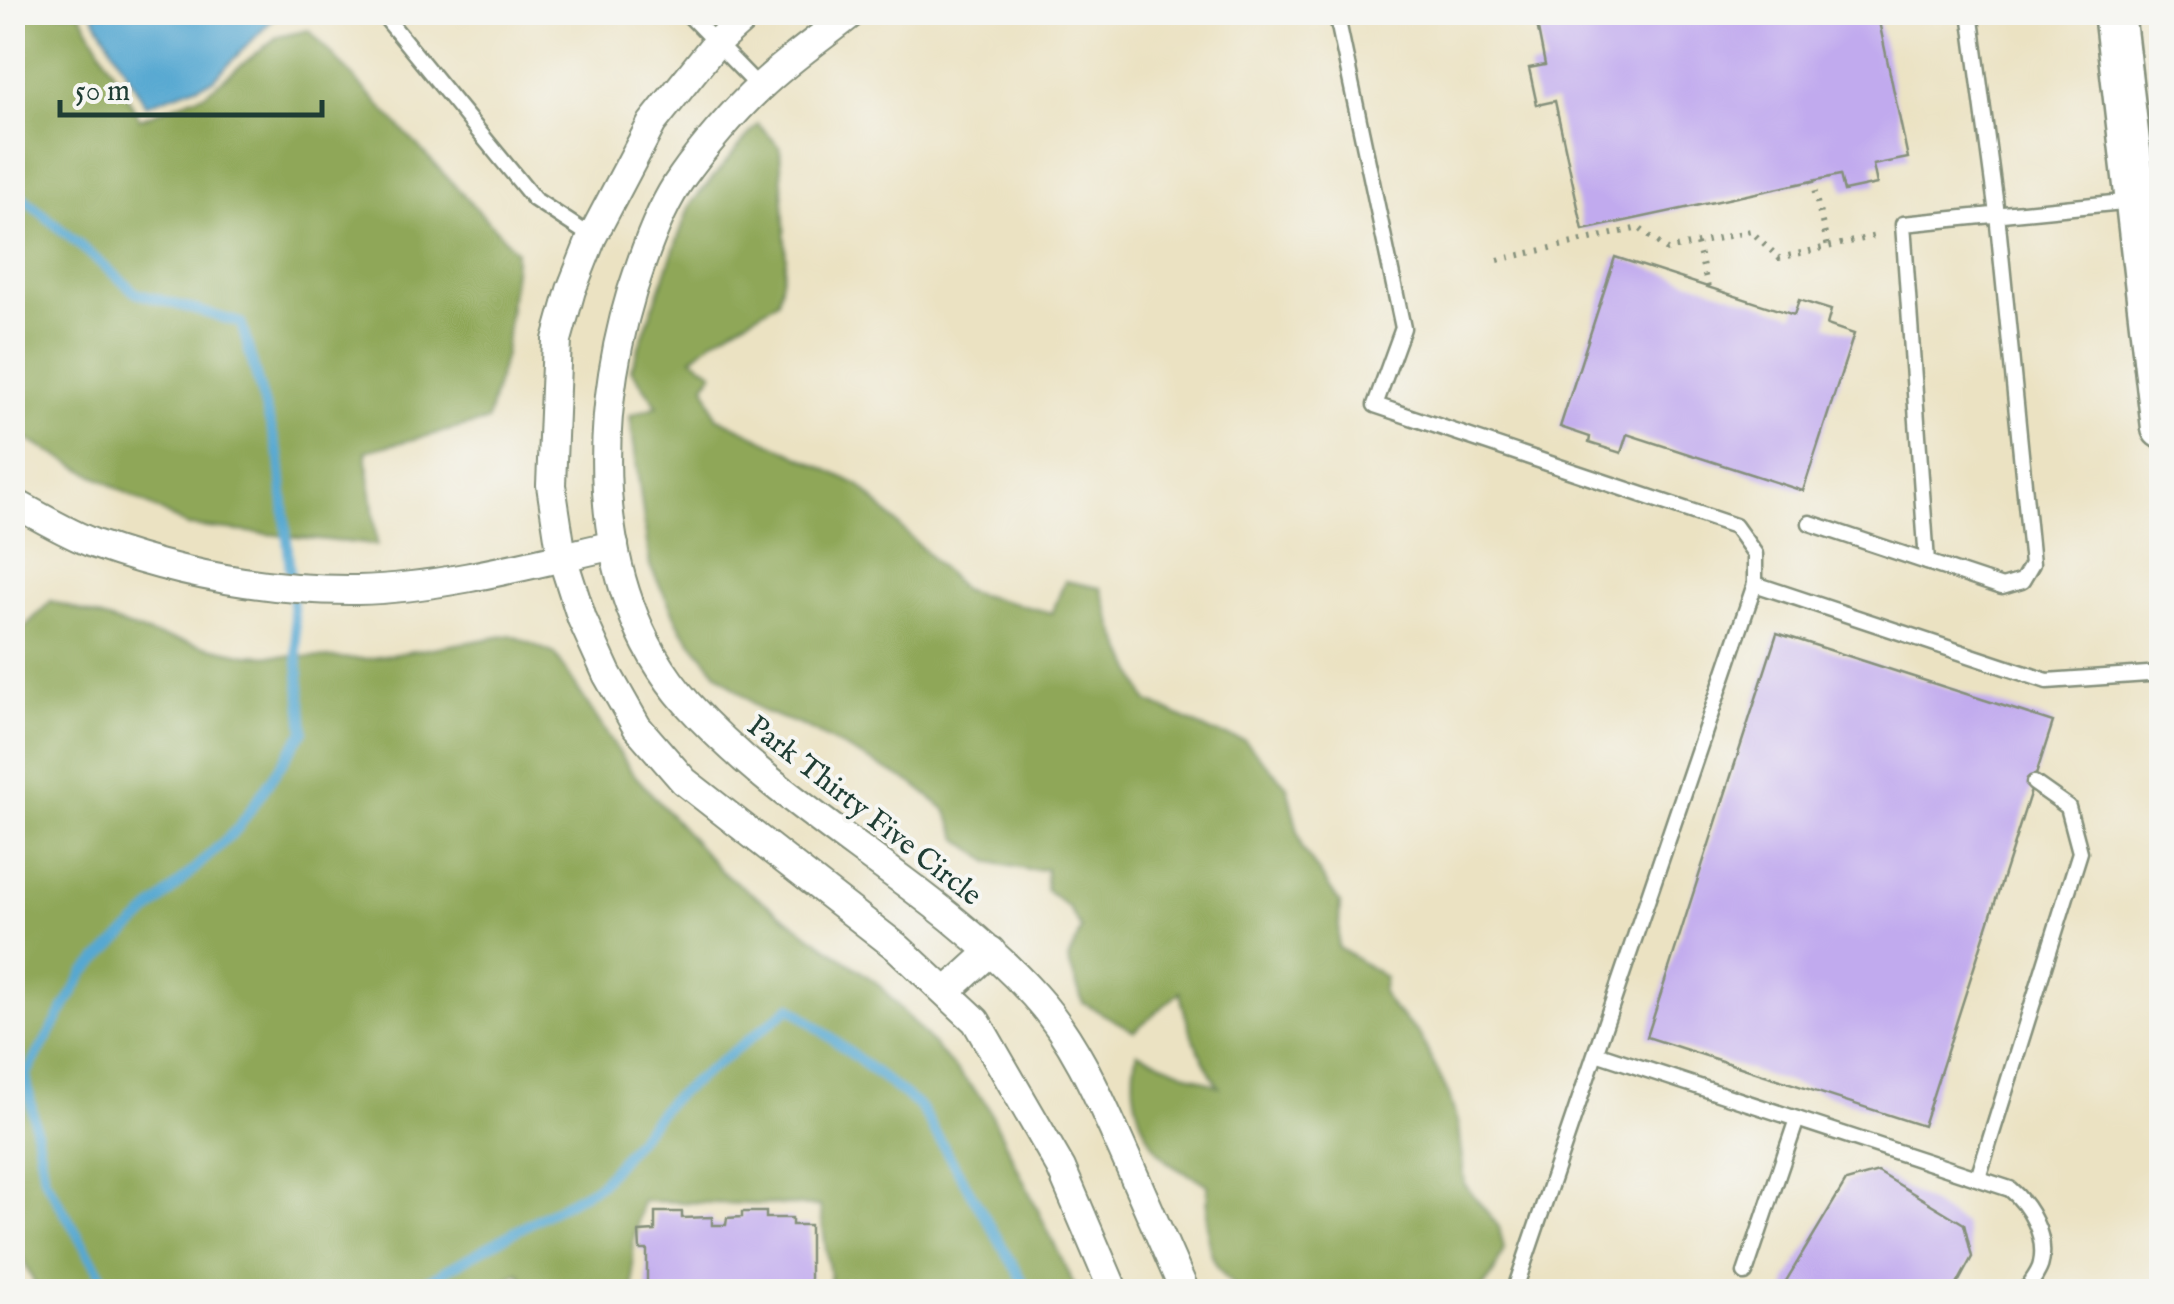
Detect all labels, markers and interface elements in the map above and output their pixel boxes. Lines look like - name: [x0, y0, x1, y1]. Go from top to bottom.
- scale bar: [60, 55, 322, 117]
- text: 50 m: [75, 73, 130, 111]
- street label: Park Thirty Five Circle: [739, 708, 989, 915]

